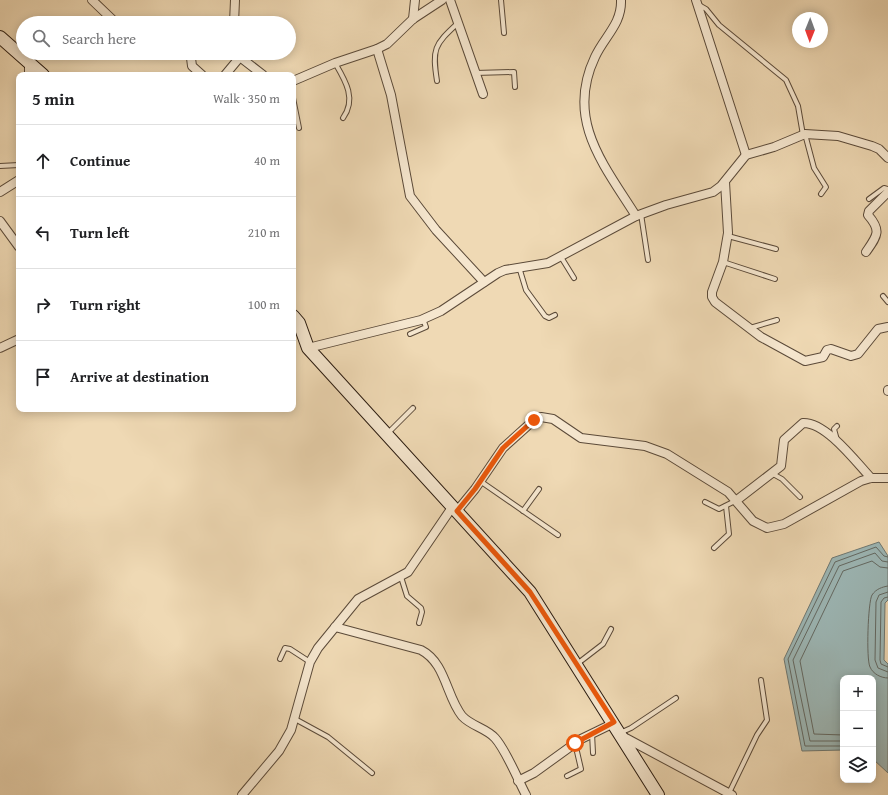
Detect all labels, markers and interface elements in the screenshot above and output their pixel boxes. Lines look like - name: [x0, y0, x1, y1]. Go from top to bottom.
- north arrow: [792, 12, 828, 48]
- search box: [16, 16, 296, 60]
- icon: search: [30, 27, 52, 49]
- text: Search here: [62, 28, 136, 49]
- text: 5 min: [32, 86, 74, 111]
- text: Walk · 350 m: [213, 89, 280, 108]
- icon: ahead: [32, 150, 54, 172]
- text: Continue: [70, 150, 131, 171]
- text: 40 m: [254, 151, 280, 170]
- icon: left: [32, 222, 54, 244]
- text: Turn left: [70, 222, 129, 243]
- text: 210 m: [248, 223, 280, 242]
- icon: right: [32, 294, 54, 316]
- text: Turn right: [70, 294, 141, 315]
- text: 100 m: [248, 295, 280, 314]
- icon: arrive: [32, 366, 54, 388]
- text: Arrive at destination: [70, 366, 209, 387]
- route end: [525, 411, 543, 429]
- map controls: [840, 675, 876, 783]
- button: +: [840, 675, 876, 711]
- button: −: [840, 711, 876, 747]
- route start: [566, 734, 584, 752]
- button: layers: [840, 747, 876, 783]

